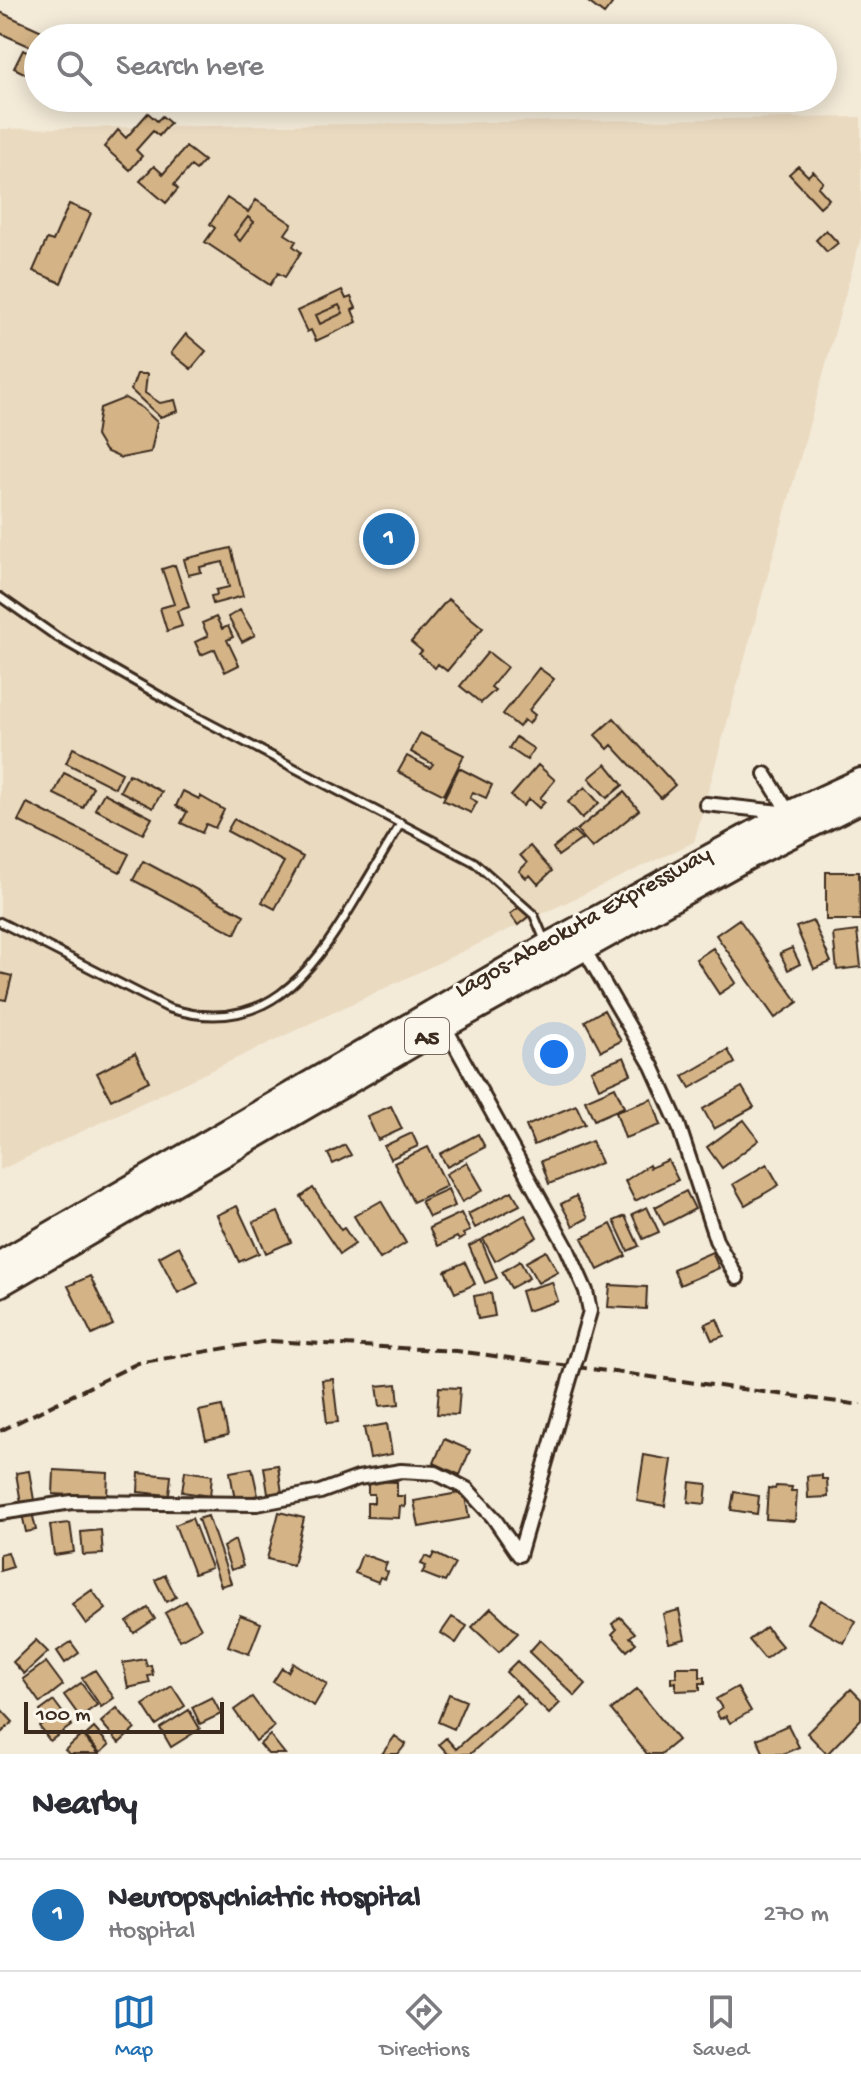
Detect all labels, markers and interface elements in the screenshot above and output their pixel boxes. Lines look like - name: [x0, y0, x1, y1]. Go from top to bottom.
- search box: [24, 24, 837, 112]
- icon: search: [52, 46, 96, 90]
- text: Search here: [116, 51, 264, 86]
- pin: 1: [363, 509, 415, 569]
- street label: Lagos-Abeokuta Expressway: [450, 840, 717, 1006]
- road number: A5: [405, 1018, 449, 1054]
- your location: [534, 1034, 574, 1074]
- scale bar: [24, 1698, 224, 1734]
- text: 100 m: [36, 1703, 91, 1729]
- text: Nearby: [32, 1786, 137, 1826]
- text: Neuropsychiatric Hospital: [108, 1882, 421, 1917]
- text: 1: [53, 1900, 63, 1931]
- text: 270 m: [763, 1900, 829, 1931]
- text: Hospital: [108, 1917, 195, 1948]
- tab: Map: [112, 1990, 156, 2064]
- tab: Directions: [380, 1990, 469, 2064]
- tab: Saved: [693, 1990, 749, 2064]

